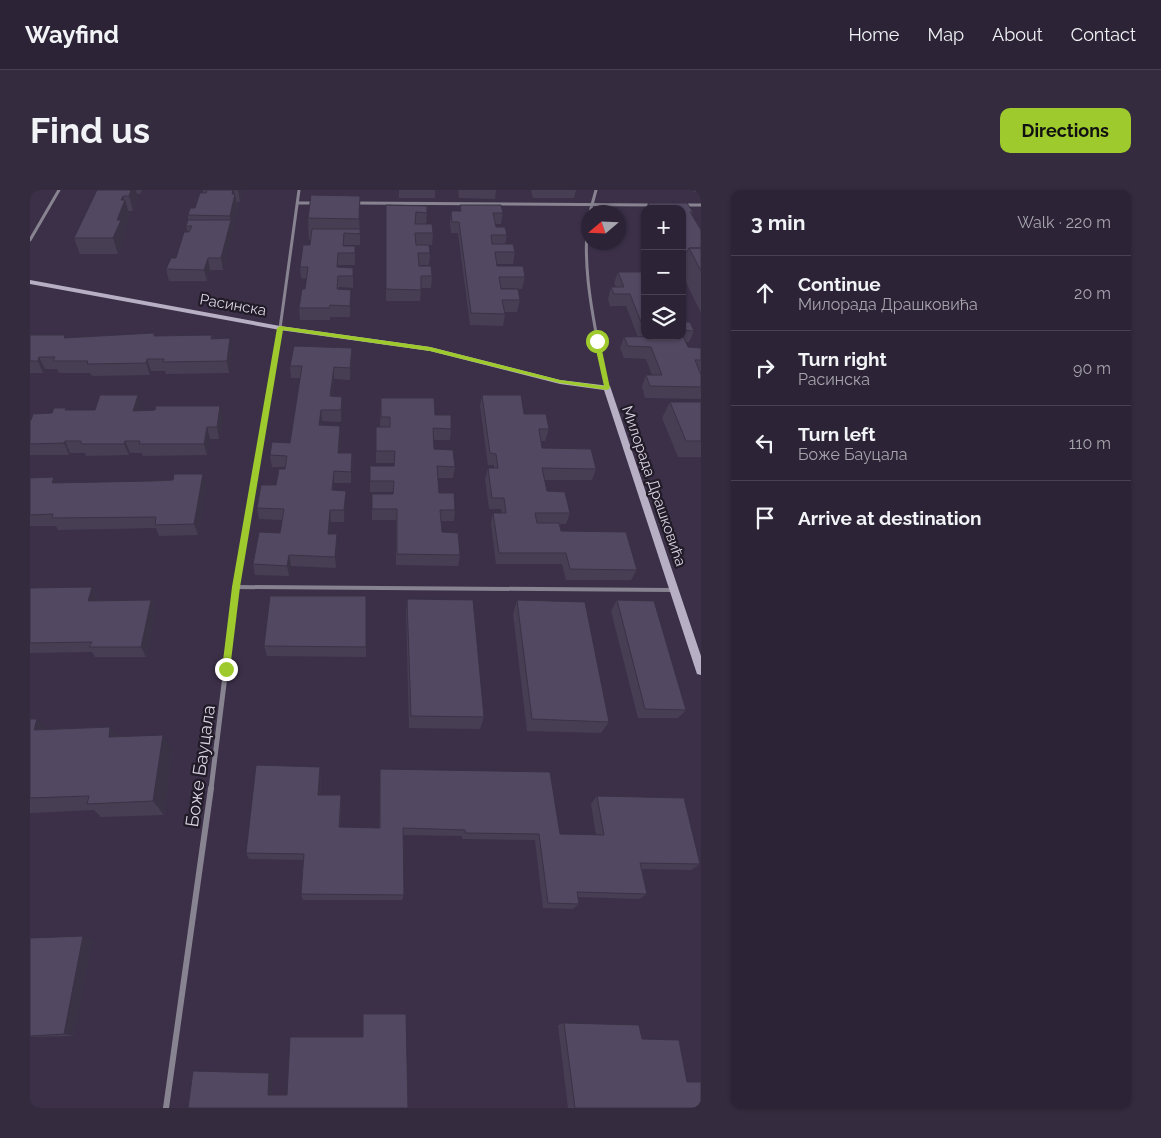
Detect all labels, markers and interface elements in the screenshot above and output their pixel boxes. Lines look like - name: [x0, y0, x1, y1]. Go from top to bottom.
- text: Wayfind: [25, 20, 119, 49]
- text: Home: [848, 24, 899, 45]
- text: Map: [927, 24, 964, 45]
- text: About: [992, 24, 1043, 45]
- text: Contact: [1071, 24, 1136, 45]
- button: Directions: [1000, 108, 1131, 153]
- text: Find us: [30, 110, 150, 151]
- north arrow: [581, 205, 626, 250]
- map controls: [641, 205, 686, 340]
- button: +: [641, 205, 686, 250]
- text: 3 min: [751, 210, 805, 235]
- text: Walk · 220 m: [1017, 213, 1111, 232]
- button: −: [641, 250, 686, 295]
- text: Continue: [798, 273, 881, 295]
- icon: ahead: [751, 279, 779, 307]
- text: 20 m: [1074, 284, 1111, 303]
- street label: Расинска: [198, 290, 268, 320]
- button: layers: [641, 295, 686, 340]
- text: Милорада Драшковића: [798, 295, 978, 314]
- route start: [586, 330, 609, 353]
- text: Turn right: [798, 348, 887, 370]
- icon: right: [751, 354, 779, 382]
- text: 90 m: [1073, 359, 1111, 378]
- text: Расинска: [798, 370, 870, 389]
- street label: Милорада Драшковића: [618, 403, 690, 569]
- text: Turn left: [798, 423, 875, 445]
- icon: left: [751, 429, 779, 457]
- text: 110 m: [1069, 434, 1111, 453]
- text: Боже Бауцала: [798, 445, 907, 464]
- icon: arrive: [751, 504, 779, 532]
- text: Arrive at destination: [798, 507, 982, 529]
- route end: [215, 658, 238, 681]
- street label: Боже Бауцала: [181, 704, 219, 828]

